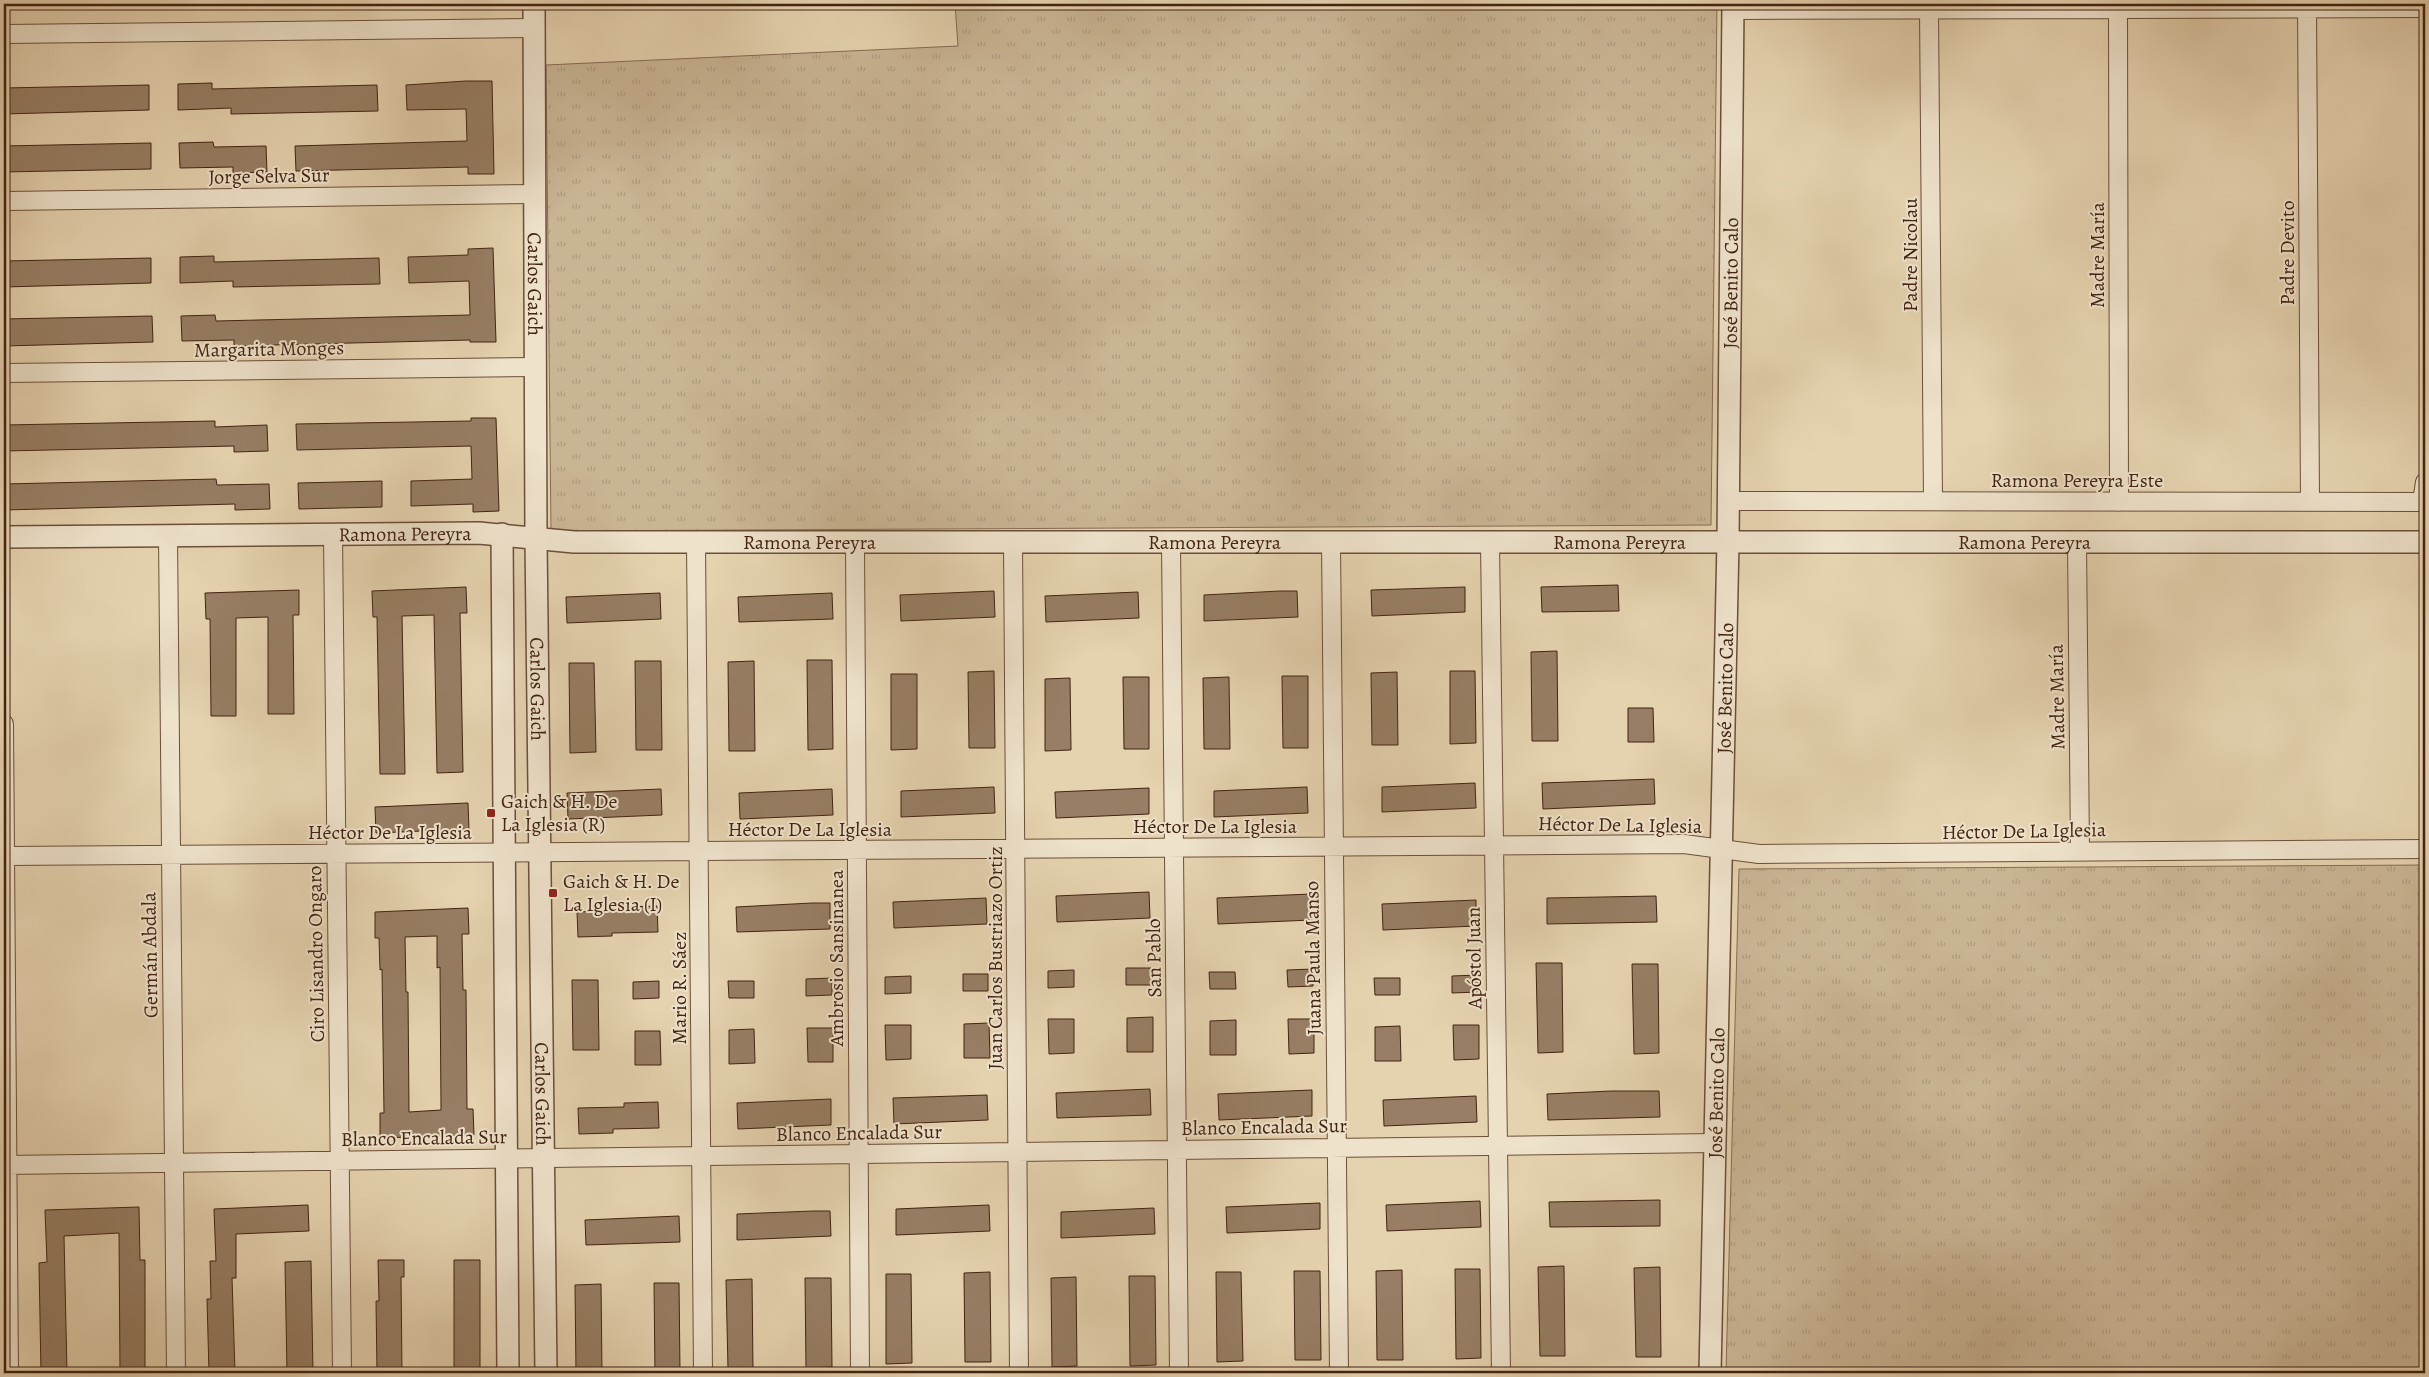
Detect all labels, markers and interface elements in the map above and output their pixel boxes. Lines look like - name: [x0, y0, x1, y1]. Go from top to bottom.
- street label: Jorge Selva Sur: [208, 161, 330, 191]
- street label: Padre Nicolau: [1897, 198, 1924, 312]
- street label: Padre Devito: [2274, 200, 2301, 306]
- street label: Madre María: [2084, 201, 2111, 308]
- street label: José Benito Calo: [1716, 217, 1745, 349]
- street label: Carlos Gaich: [521, 232, 549, 336]
- street label: Margarita Monges: [194, 334, 344, 364]
- street label: Ramona Pereyra Este: [1991, 467, 2163, 494]
- street label: Ramona Pereyra: [338, 520, 472, 548]
- street label: Ramona Pereyra: [743, 529, 877, 556]
- street label: Ramona Pereyra: [1148, 529, 1282, 556]
- street label: Ramona Pereyra: [1553, 529, 1687, 556]
- street label: Ramona Pereyra: [1958, 529, 2092, 556]
- street label: José Benito Calo: [1710, 622, 1740, 754]
- street label: Carlos Gaich: [524, 637, 552, 741]
- street label: Madre María: [2043, 643, 2071, 750]
- place label: Gaich & H. De La Iglesia (R): [501, 788, 617, 838]
- marker: Gaich & H. De La Iglesia (R): [485, 807, 497, 819]
- street label: Héctor De La Iglesia: [1538, 810, 1703, 840]
- street label: Héctor De La Iglesia: [1133, 813, 1298, 840]
- street label: Héctor De La Iglesia: [728, 816, 893, 843]
- street label: Héctor De La Iglesia: [1942, 816, 2107, 846]
- street label: Héctor De La Iglesia: [308, 819, 473, 846]
- street label: Juan Carlos Bustriazo Ortiz: [982, 846, 1009, 1070]
- street label: Ciro Lisandro Ongaro: [301, 865, 331, 1043]
- place label: Gaich & H. De La Iglesia (I): [563, 868, 679, 918]
- street label: Ambrosio Sansinanea: [823, 869, 850, 1047]
- street label: Juana Paula Manso: [1298, 881, 1328, 1035]
- marker: Gaich & H. De La Iglesia (I): [547, 887, 559, 899]
- street label: Germán Abdala: [135, 891, 165, 1018]
- street label: Apóstol Juan: [1460, 907, 1488, 1010]
- street label: San Pablo: [1140, 918, 1168, 998]
- street label: Mario R. Sáez: [666, 932, 693, 1044]
- street label: José Benito Calo: [1701, 1027, 1731, 1159]
- street label: Carlos Gaich: [529, 1042, 557, 1146]
- street label: Blanco Encalada Sur: [1181, 1112, 1348, 1142]
- street label: Blanco Encalada Sur: [776, 1118, 943, 1148]
- street label: Blanco Encalada Sur: [341, 1123, 508, 1153]

